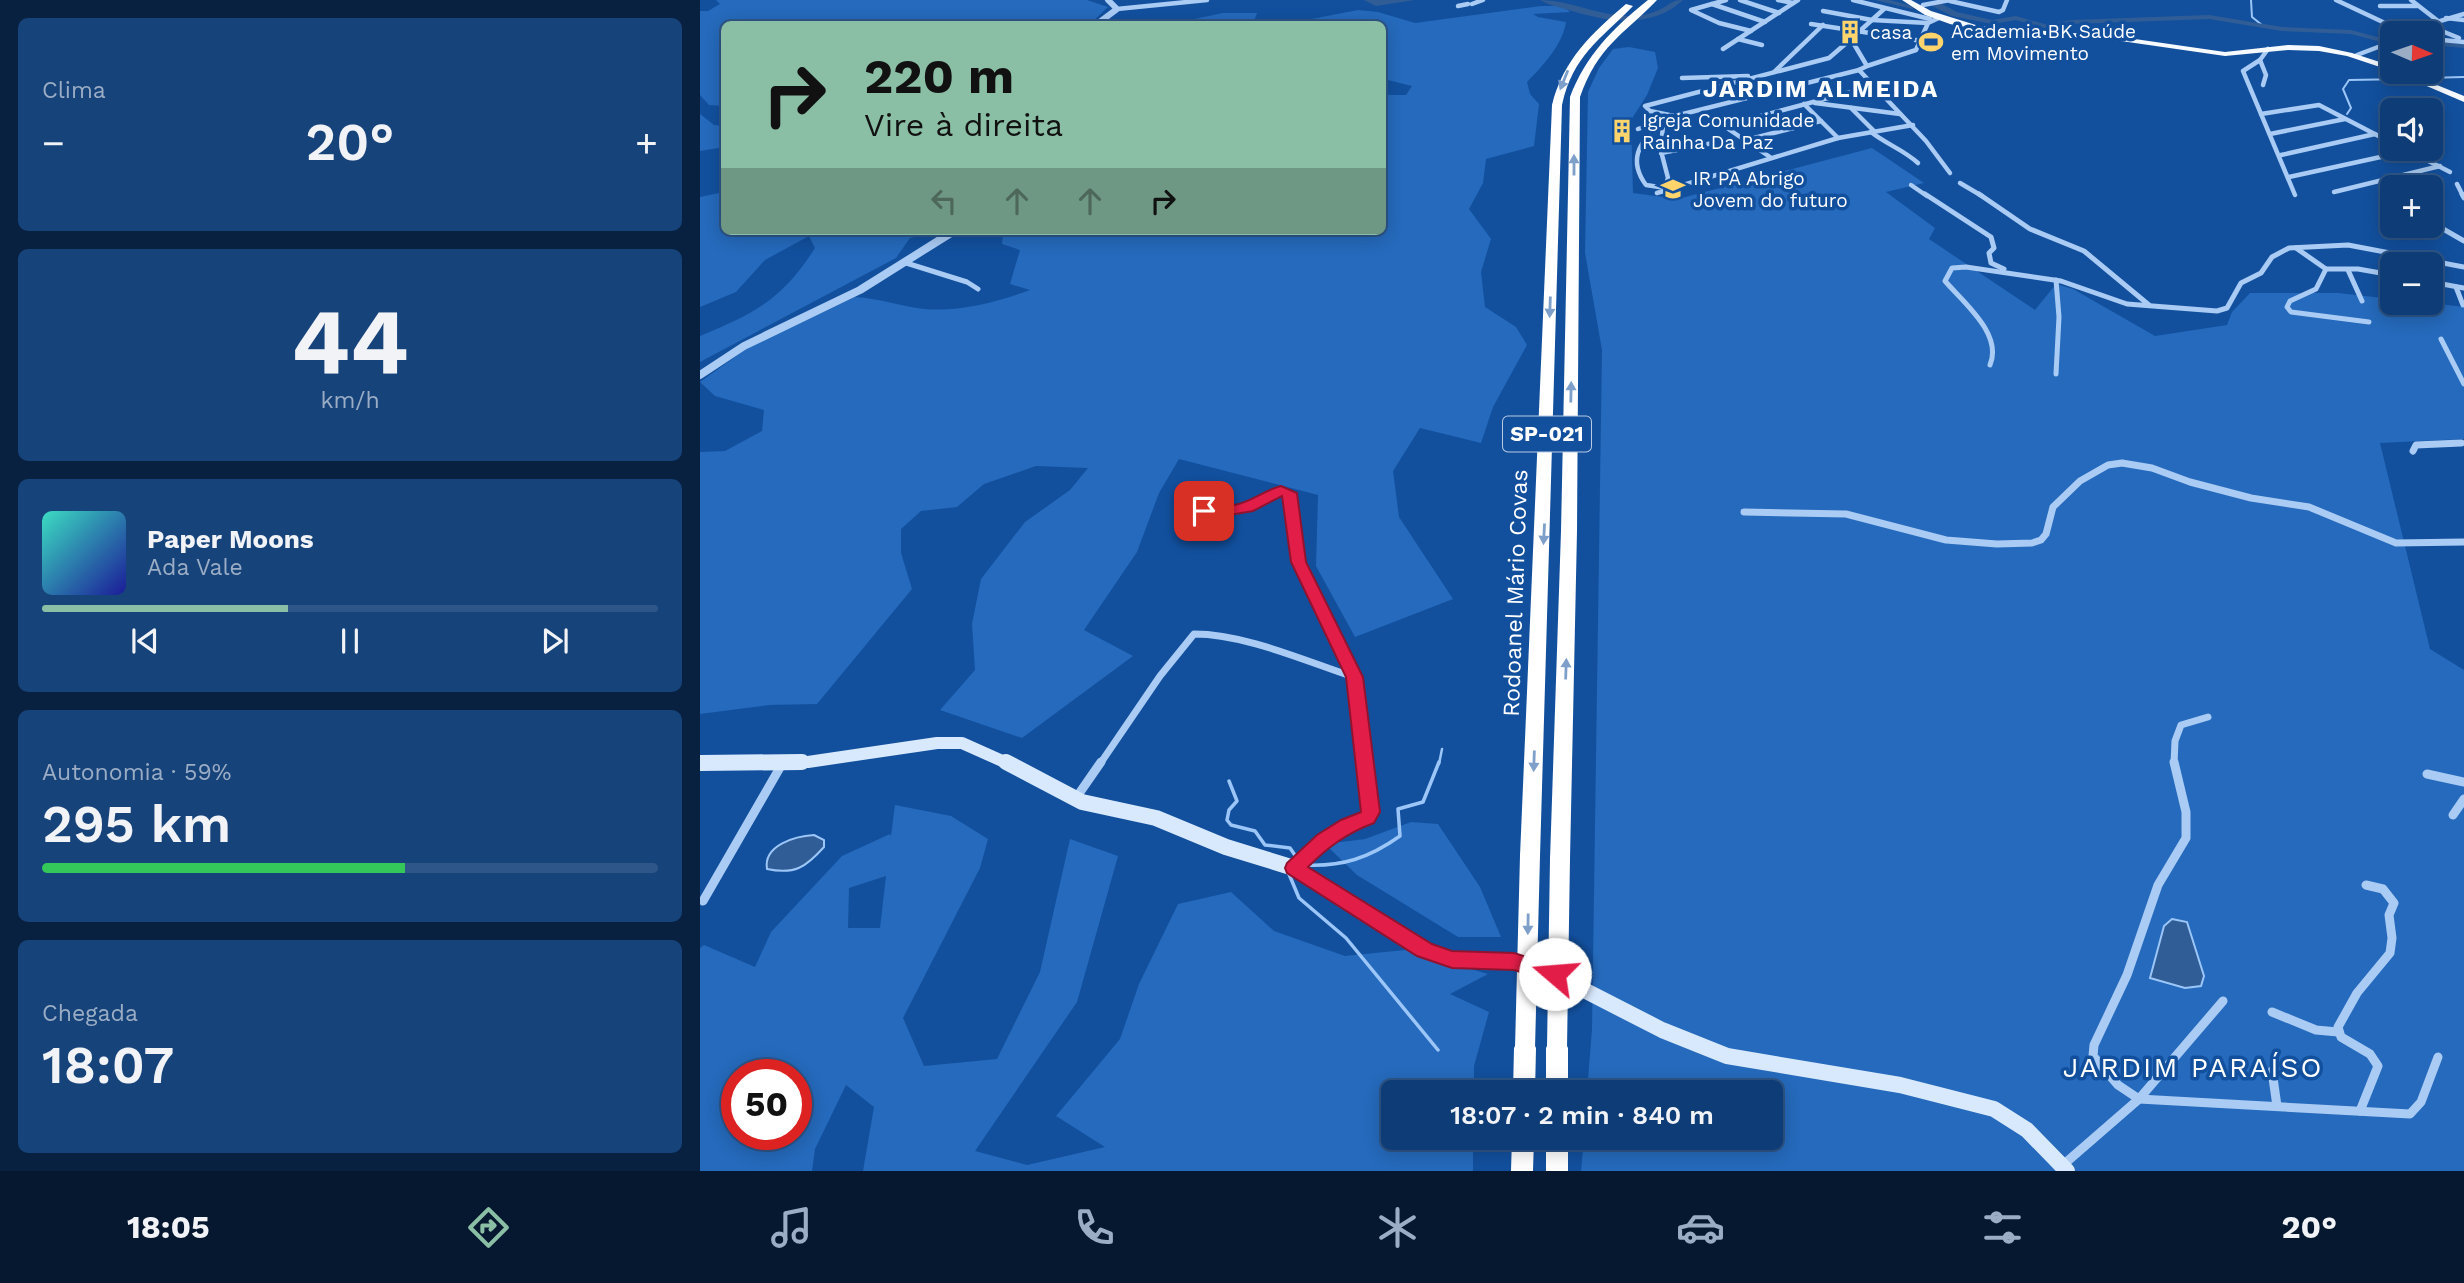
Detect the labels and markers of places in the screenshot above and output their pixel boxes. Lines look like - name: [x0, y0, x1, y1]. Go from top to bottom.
- building icon: casa: [1836, 18, 1864, 46]
- place label: Academia BK Saúde em Movimento: [1951, 20, 2136, 65]
- place label: casa: [1870, 21, 1912, 44]
- sports icon: Academia BK Saúde em Movimento: [1917, 28, 1945, 56]
- place label: Igreja Comunidade Rainha Da Paz: [1642, 109, 1814, 154]
- building icon: Igreja Comunidade Rainha Da Paz: [1608, 117, 1636, 145]
- place label: IR PA Abrigo Jovem do futuro: [1693, 167, 1848, 212]
- school or university icon: IR PA Abrigo Jovem do futuro: [1659, 175, 1687, 203]
- pin: [1174, 481, 1234, 541]

